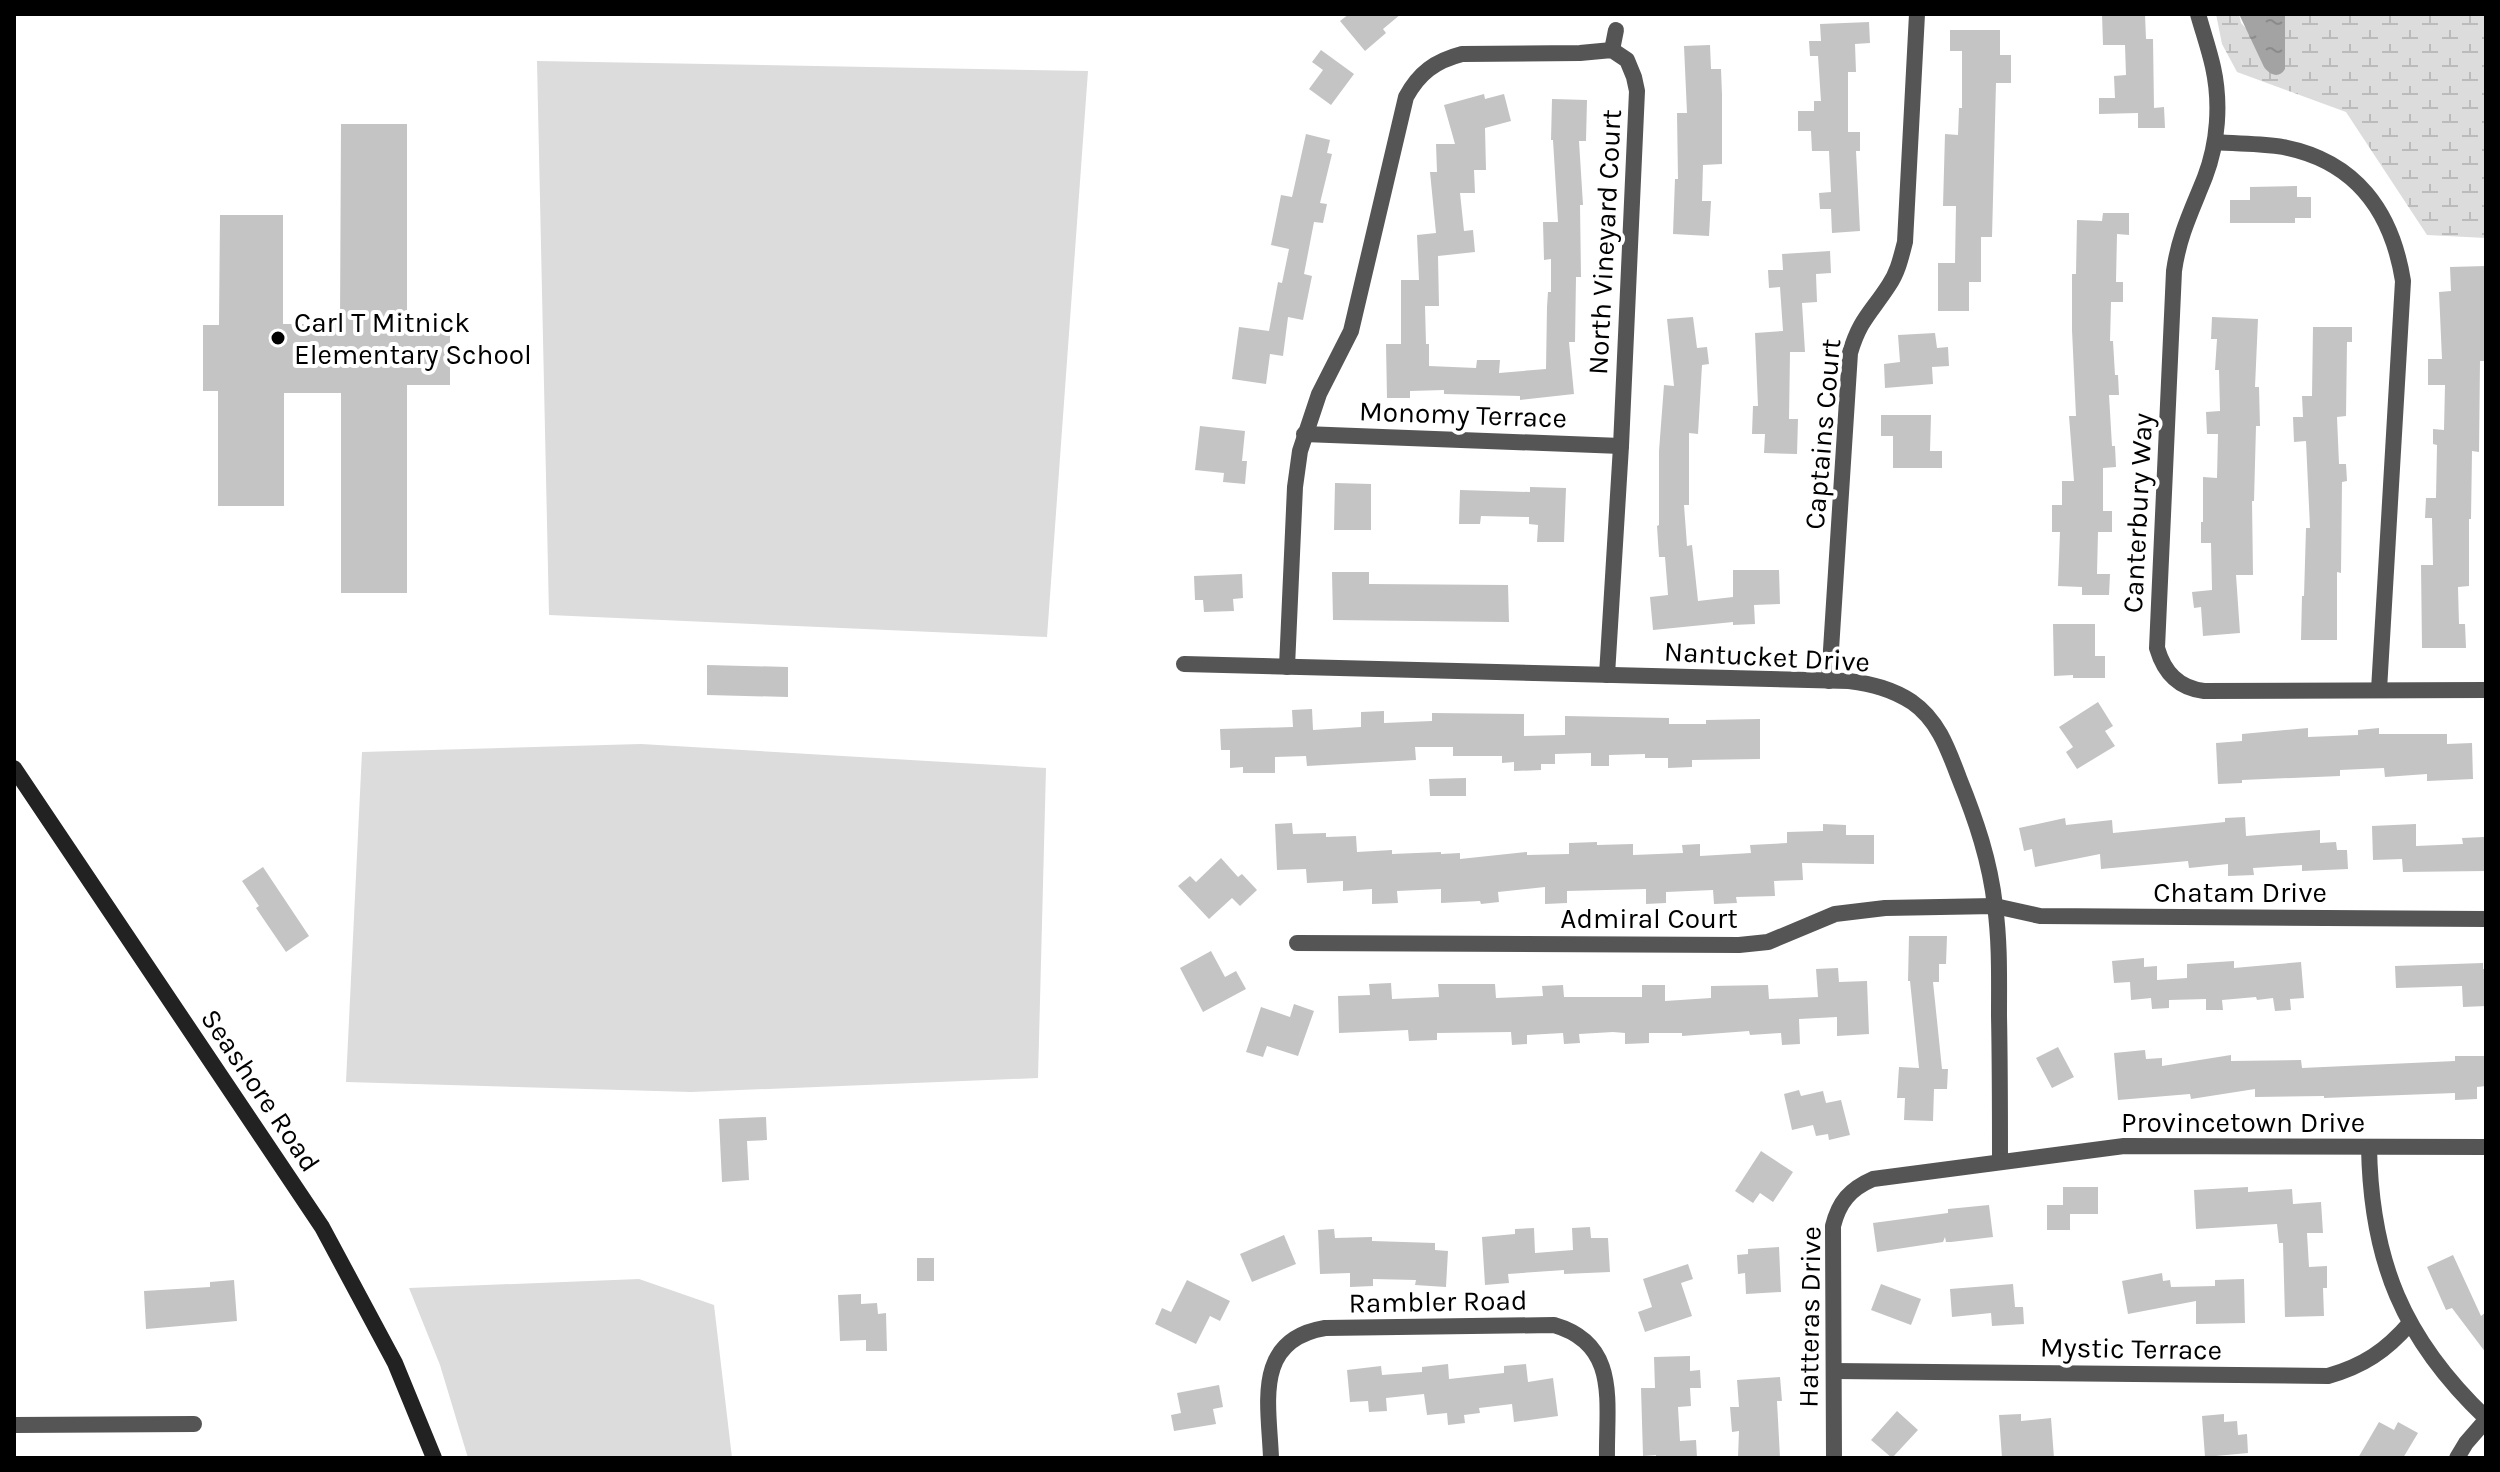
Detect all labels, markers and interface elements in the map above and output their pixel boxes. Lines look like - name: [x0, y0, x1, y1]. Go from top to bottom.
- street label: North Vineyard Court: [1581, 108, 1628, 376]
- place label: Carl T Mitnick Elementary School: [294, 306, 532, 371]
- marker: Carl T Mitnick Elementary School: [269, 329, 287, 347]
- street label: Captains Court: [1798, 337, 1847, 531]
- street label: Monomy Terrace: [1359, 394, 1567, 435]
- street label: Canterbury Way: [2116, 412, 2159, 614]
- street label: Nantucket Drive: [1663, 635, 1871, 678]
- street label: Chatam Drive: [2153, 876, 2327, 909]
- street label: Admiral Court: [1560, 902, 1738, 935]
- street label: Seashore Road: [194, 1003, 327, 1178]
- street label: Provincetown Drive: [2121, 1106, 2365, 1139]
- street label: Hatteras Drive: [1791, 1226, 1828, 1408]
- street label: Rambler Road: [1348, 1283, 1528, 1320]
- street label: Mystic Terrace: [2040, 1330, 2222, 1367]

